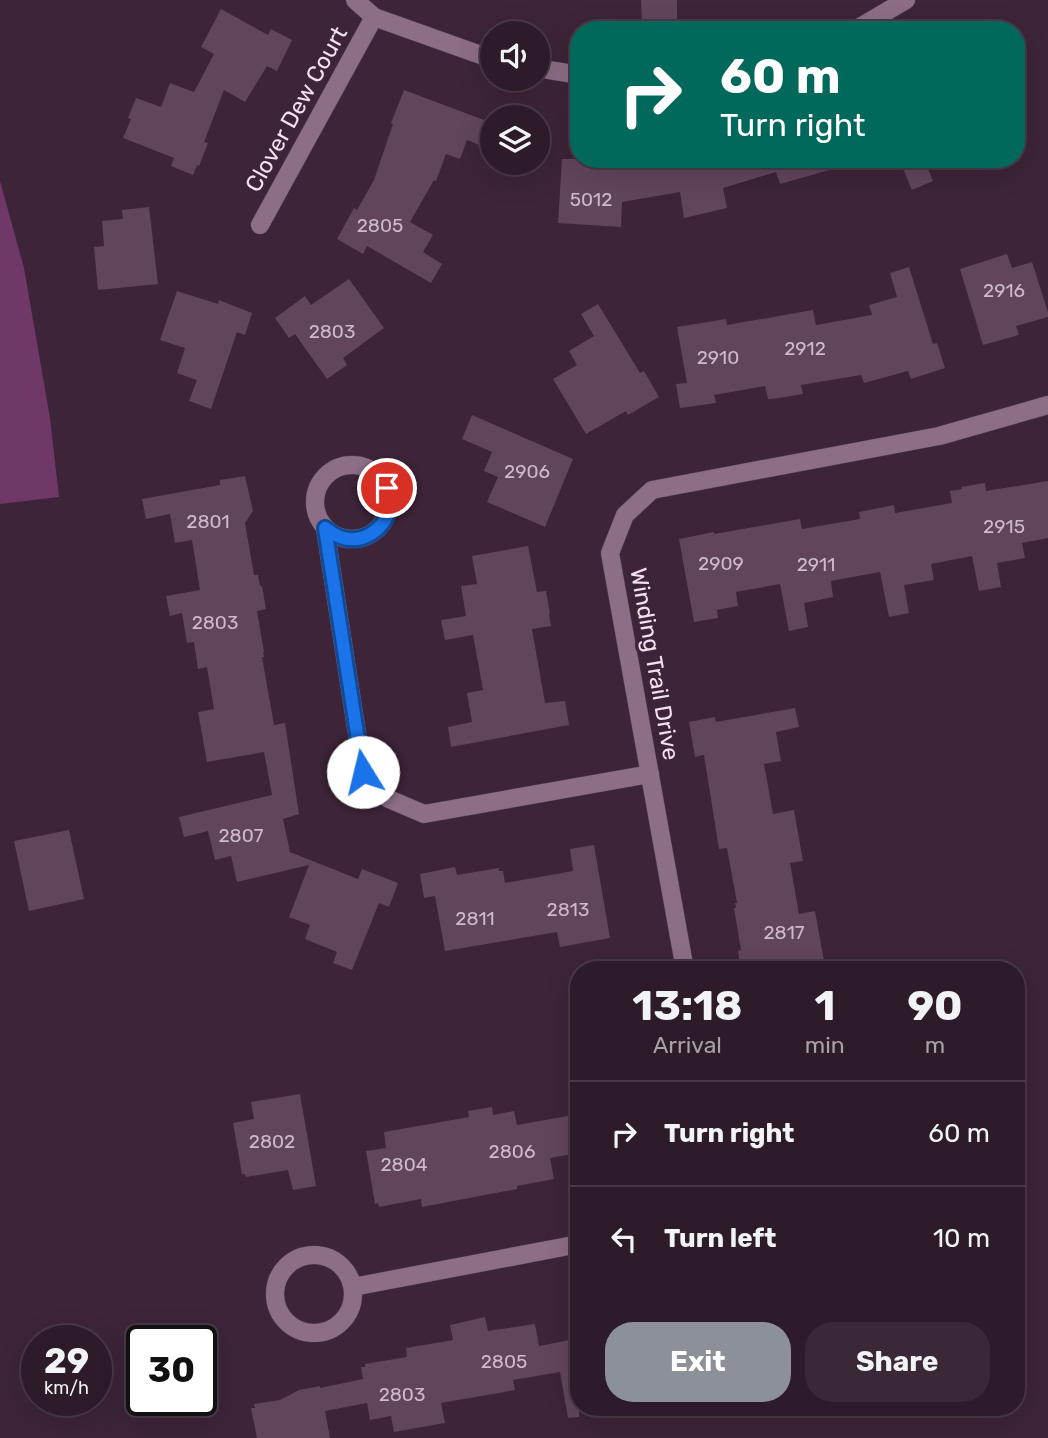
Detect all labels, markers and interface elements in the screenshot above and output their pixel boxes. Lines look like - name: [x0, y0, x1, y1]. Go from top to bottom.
- street label: Clover Dew Court: [239, 21, 353, 197]
- map controls: [480, 21, 550, 175]
- button: sound: [480, 21, 550, 91]
- text: 60 m: [720, 47, 841, 105]
- icon: right: [605, 49, 696, 140]
- button: layers: [480, 105, 550, 175]
- text: Turn right: [720, 106, 865, 144]
- house number: 5012: [570, 188, 612, 211]
- house number: 2805: [357, 214, 403, 237]
- house number: 2916: [983, 279, 1025, 302]
- house number: 2803: [309, 320, 355, 343]
- house number: 2912: [784, 337, 826, 360]
- house number: 2910: [697, 346, 739, 369]
- pin: [357, 458, 417, 518]
- house number: 2906: [504, 460, 550, 483]
- icon: arrive: [368, 469, 406, 507]
- house number: 2801: [186, 510, 230, 533]
- house number: 2915: [983, 515, 1025, 538]
- house number: 2909: [698, 552, 744, 575]
- house number: 2911: [797, 553, 835, 576]
- street label: Winding Trail Drive: [624, 566, 686, 762]
- house number: 2803: [192, 611, 238, 634]
- position arrow: [326, 735, 400, 809]
- house number: 2807: [218, 824, 264, 847]
- house number: 2813: [547, 898, 589, 921]
- house number: 2811: [455, 907, 495, 930]
- house number: 2817: [763, 921, 805, 944]
- text: 13:18: [632, 981, 742, 1031]
- text: 1: [814, 981, 835, 1031]
- text: 90: [907, 981, 963, 1031]
- text: Arrival: [653, 1031, 722, 1059]
- text: min: [805, 1031, 845, 1059]
- text: m: [925, 1031, 945, 1059]
- icon: right: [605, 1115, 643, 1153]
- text: Turn right: [664, 1118, 794, 1149]
- text: 60 m: [928, 1118, 990, 1149]
- house number: 2802: [249, 1130, 295, 1153]
- house number: 2806: [489, 1140, 535, 1163]
- house number: 2804: [380, 1153, 428, 1176]
- icon: left: [605, 1220, 643, 1258]
- text: Turn left: [664, 1223, 776, 1254]
- text: 10 m: [933, 1223, 990, 1254]
- button: Exit: [605, 1322, 791, 1402]
- button: Share: [805, 1322, 990, 1402]
- speed limit sign: 30: [126, 1325, 217, 1416]
- text: 29: [44, 1340, 89, 1382]
- house number: 2805: [481, 1350, 527, 1373]
- text: km/h: [44, 1377, 89, 1399]
- house number: 2803: [379, 1383, 425, 1406]

